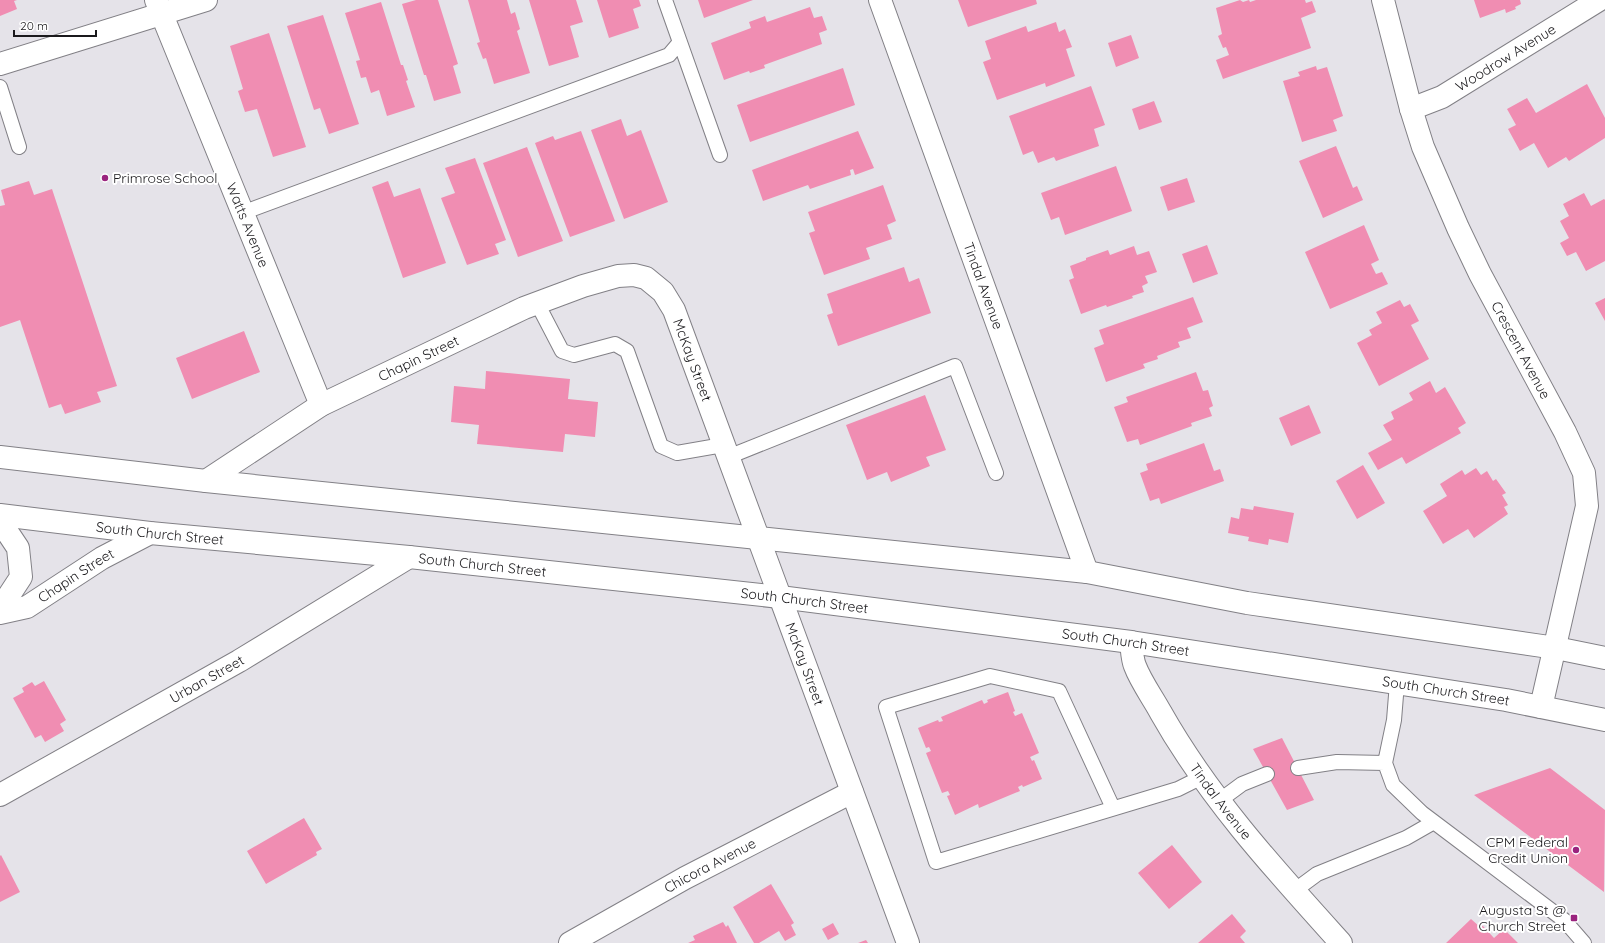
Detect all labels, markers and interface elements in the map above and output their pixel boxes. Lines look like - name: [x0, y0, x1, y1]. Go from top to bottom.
- scale bar: [14, 12, 96, 38]
- text: 20 m: [20, 18, 48, 33]
- street label: Woodrow Avenue: [1452, 20, 1559, 95]
- place label: Primrose School: [113, 169, 218, 187]
- marker: Primrose School: [100, 173, 110, 183]
- street label: Watts Avenue: [222, 180, 273, 270]
- street label: Tindal Avenue: [959, 240, 1008, 332]
- street label: Crescent Avenue: [1487, 298, 1555, 402]
- street label: McKay Street: [669, 316, 716, 404]
- street label: Chapin Street: [375, 331, 462, 385]
- street label: South Church Street: [95, 518, 225, 549]
- street label: Chapin Street: [34, 544, 117, 607]
- street label: South Church Street: [418, 549, 547, 581]
- street label: South Church Street: [740, 584, 870, 617]
- street label: McKay Street: [781, 620, 828, 708]
- street label: South Church Street: [1061, 624, 1191, 660]
- street label: Urban Street: [166, 651, 248, 707]
- street label: South Church Street: [1381, 672, 1511, 710]
- street label: Tindal Avenue: [1186, 760, 1256, 843]
- place label: CPM Federal Credit Union: [1486, 833, 1568, 867]
- street label: Chicora Avenue: [661, 834, 759, 897]
- marker: CPM Federal Credit Union: [1571, 845, 1581, 855]
- place label: Augusta St @ Church Street: [1479, 901, 1566, 935]
- marker: Augusta St @ Church Street: [1569, 913, 1579, 923]

